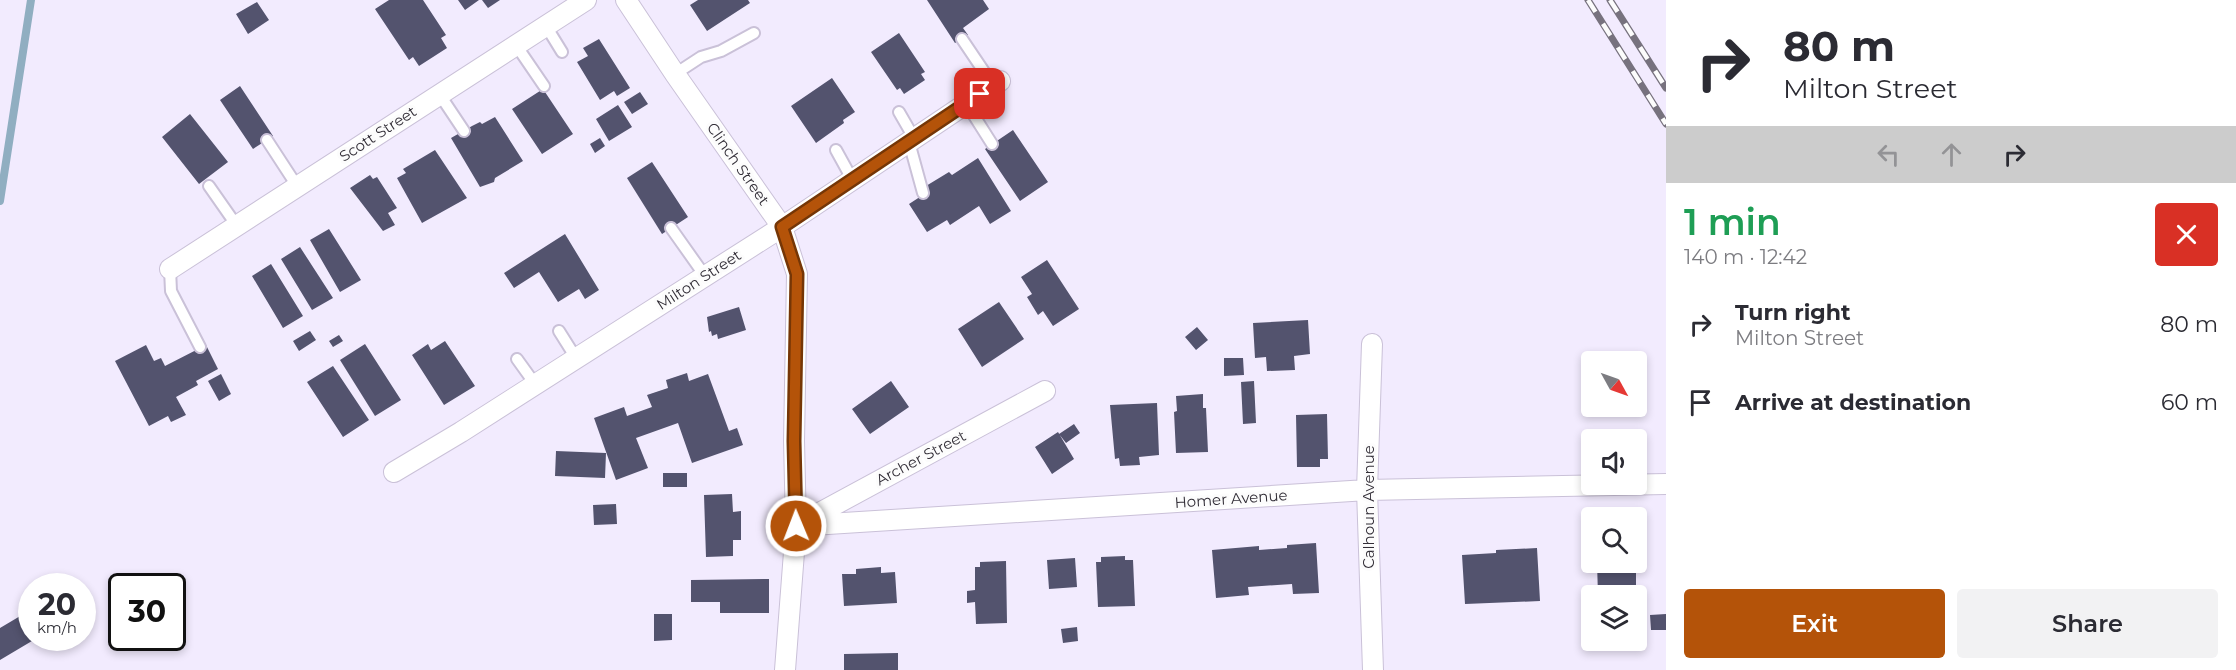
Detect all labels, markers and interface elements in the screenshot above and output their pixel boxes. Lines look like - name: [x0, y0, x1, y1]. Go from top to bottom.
- text: 80 m: [1783, 20, 1895, 72]
- icon: right: [1684, 24, 1762, 102]
- pin: [954, 68, 1005, 119]
- text: Milton Street: [1783, 72, 1957, 105]
- icon: arrive: [963, 77, 996, 110]
- street label: Scott Street: [336, 102, 420, 166]
- street label: Clinch Street: [703, 119, 774, 209]
- icon: left: [1872, 138, 1905, 171]
- icon: ahead: [1935, 138, 1968, 171]
- icon: right: [1998, 138, 2031, 171]
- text: 1 min: [1684, 200, 1781, 244]
- button: close: [2155, 203, 2218, 266]
- street label: Milton Street: [653, 245, 745, 314]
- text: 140 m · 12:42: [1684, 245, 1807, 269]
- text: Turn right: [1735, 299, 1850, 326]
- icon: right: [1684, 308, 1717, 341]
- text: 80 m: [2160, 311, 2218, 338]
- text: Milton Street: [1735, 326, 1864, 350]
- north arrow: [1581, 351, 1647, 417]
- map controls: [1581, 351, 1647, 651]
- icon: arrive: [1684, 386, 1717, 419]
- text: Arrive at destination: [1735, 389, 1971, 416]
- text: 60 m: [2161, 389, 2218, 416]
- street label: Archer Street: [872, 426, 969, 489]
- button: sound: [1581, 429, 1647, 495]
- street label: Calhoun Avenue: [1359, 445, 1378, 569]
- street label: Homer Avenue: [1174, 485, 1288, 512]
- position arrow: [764, 494, 828, 558]
- button: search: [1581, 507, 1647, 573]
- speed limit sign: 30: [108, 573, 186, 651]
- button: layers: [1581, 585, 1647, 651]
- text: 20: [38, 586, 76, 623]
- button: Exit: [1684, 589, 1945, 658]
- button: Share: [1957, 589, 2218, 658]
- text: km/h: [37, 618, 77, 637]

